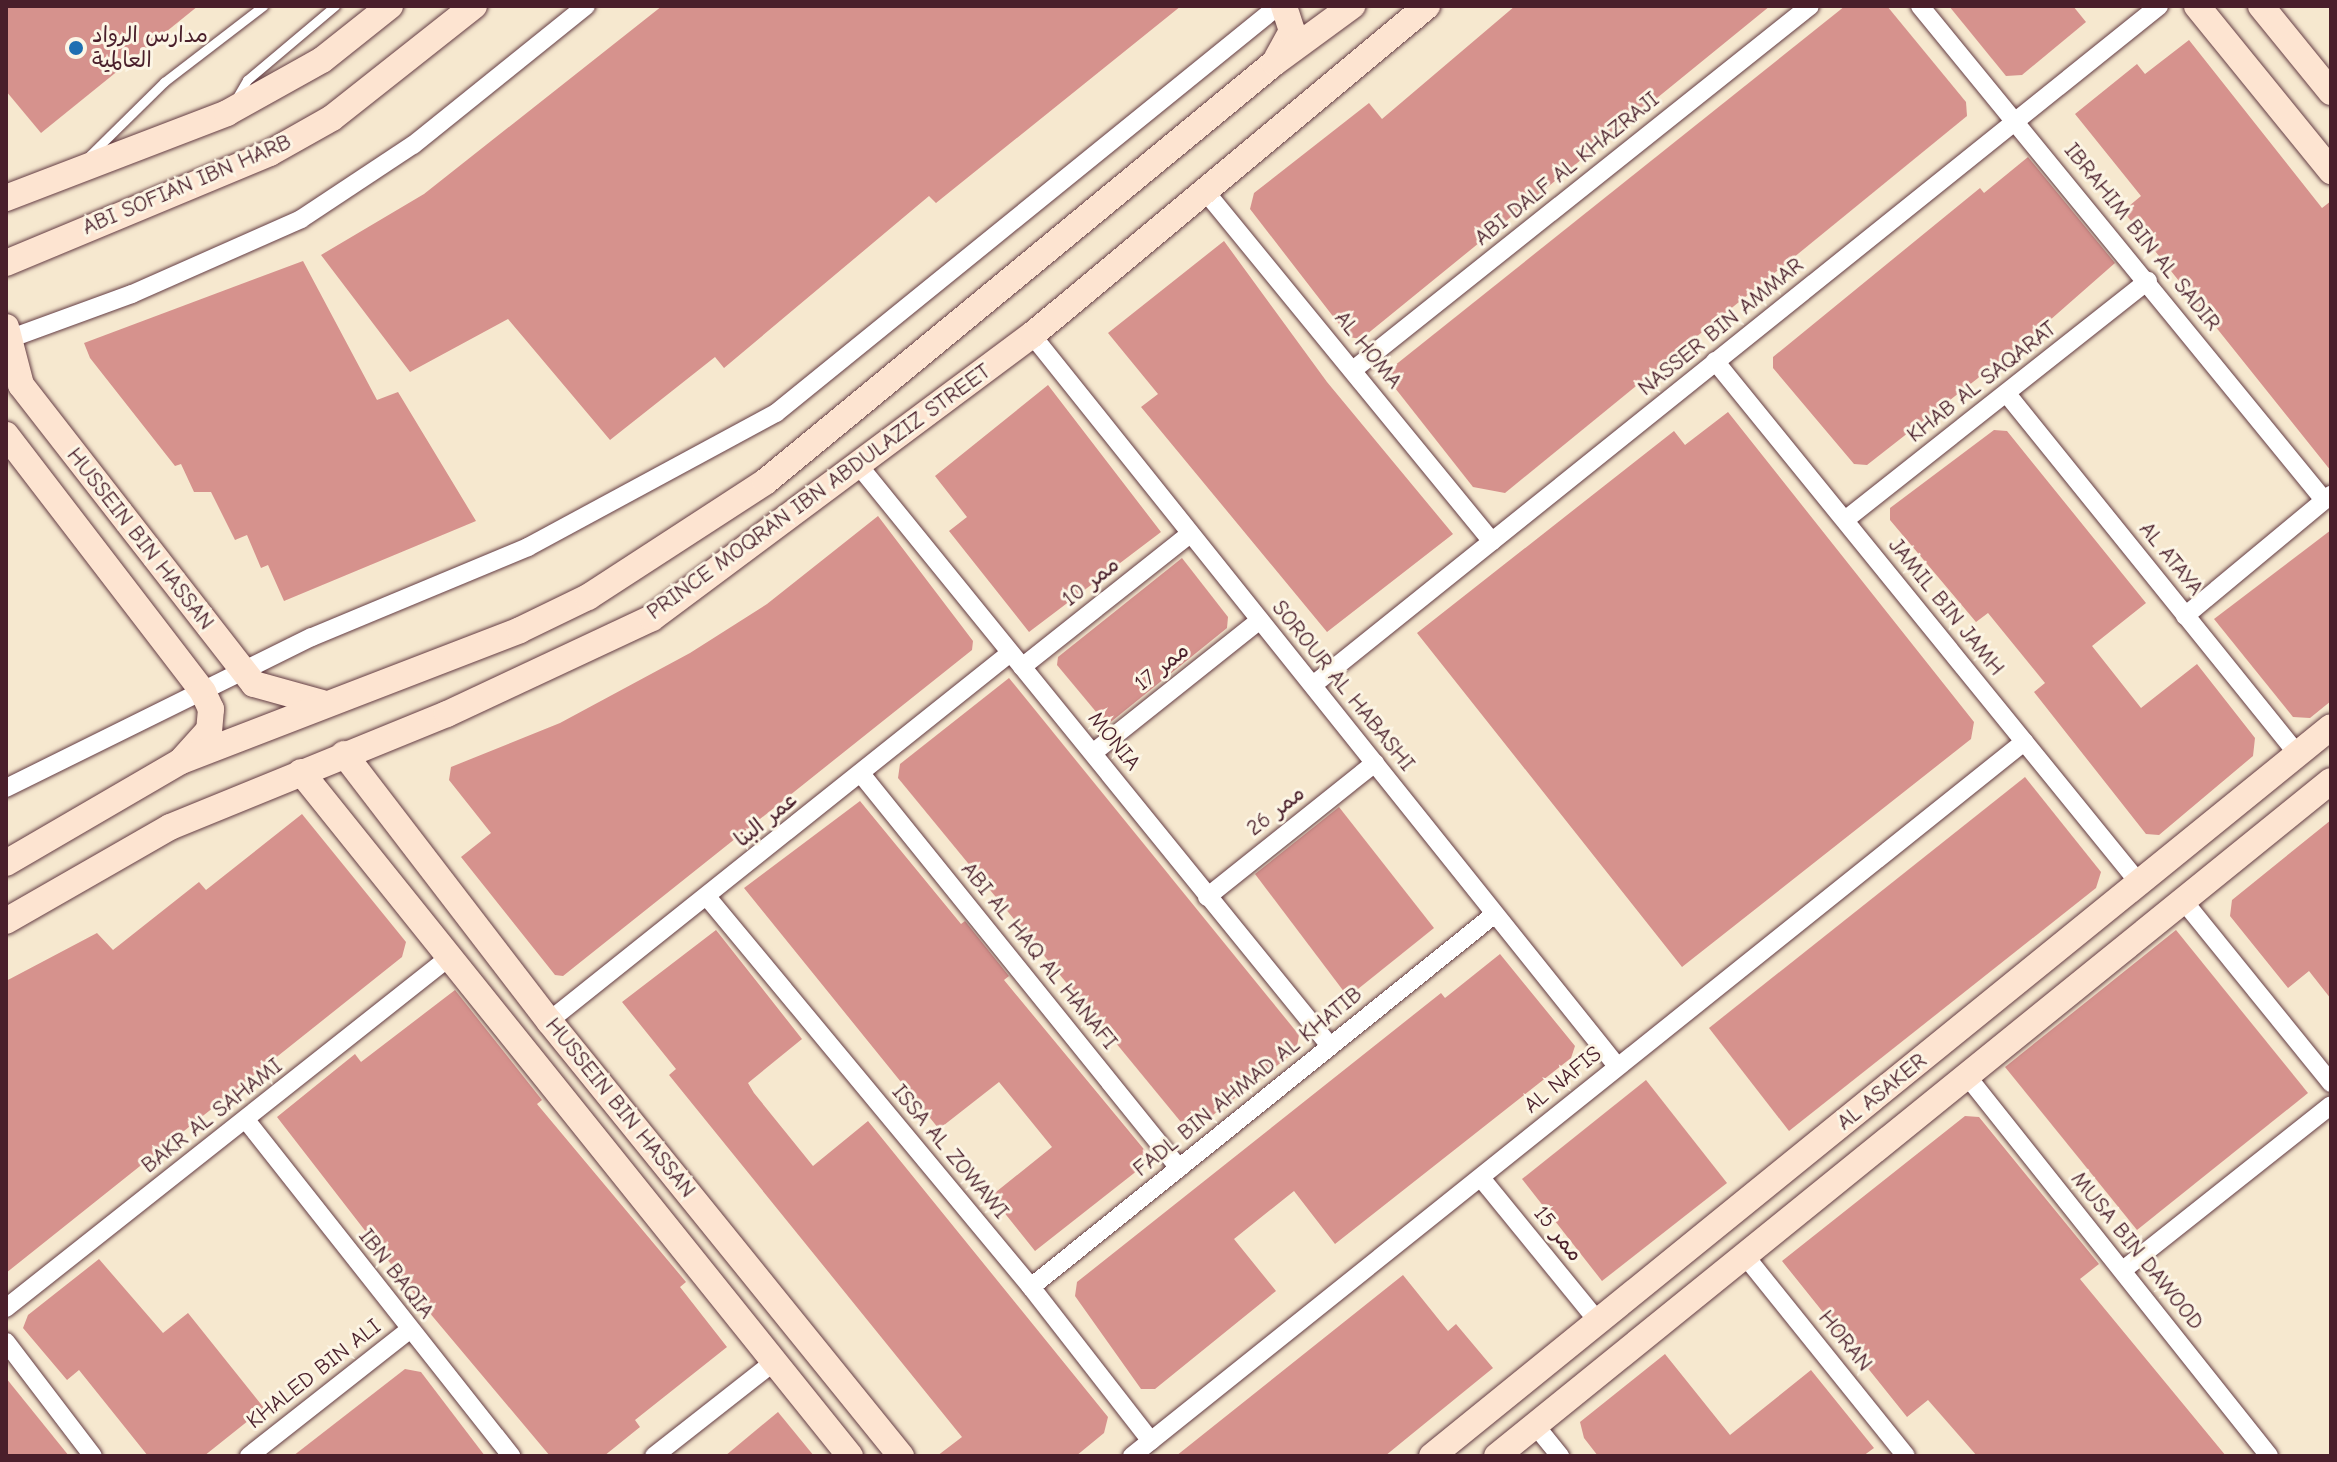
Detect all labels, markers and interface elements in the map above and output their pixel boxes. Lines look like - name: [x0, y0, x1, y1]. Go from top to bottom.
- place label: مدارس الرواد العالمية: [92, 22, 208, 74]
- marker: مدارس الرواد العالمية: [67, 39, 85, 57]
- street label: ABI DALF AL KHAZRAJI: [1469, 87, 1665, 251]
- street label: ABI SOFIAN IBN HARB: [79, 129, 295, 241]
- street label: IBRAHIM BIN AL SADIR: [2058, 138, 2226, 336]
- street label: NASSER BIN AMMAR: [1633, 252, 1809, 402]
- street label: AL HOMA: [1329, 306, 1407, 394]
- street label: KHAB AL SAQARAT: [1902, 316, 2062, 448]
- street label: PRINCE MOQRAN IBN ABDULAZIZ STREET: [642, 358, 996, 626]
- street label: HUSSEIN BIN HASSAN: [61, 443, 219, 635]
- street label: AL ATAYA: [2133, 517, 2209, 601]
- street label: JAMIL BIN JAMH: [1882, 533, 2010, 681]
- street label: ممر 10: [1057, 552, 1125, 612]
- street label: SOROUR AL HABASHI: [1266, 595, 1420, 777]
- street label: ممر 17: [1130, 637, 1194, 697]
- street label: MONIA: [1082, 706, 1146, 776]
- street label: ممر 26: [1242, 780, 1310, 842]
- street label: عمر البنا: [729, 787, 803, 853]
- street label: ABI AL HAQ AL HANAFI: [955, 857, 1123, 1055]
- street label: FADL BIN AHMAD AL KHATIB: [1128, 981, 1368, 1183]
- street label: HUSSEIN BIN HASSAN: [539, 1013, 701, 1203]
- street label: AL NAFIS: [1519, 1041, 1607, 1119]
- street label: AL ASAKER: [1832, 1048, 1932, 1136]
- street label: BAKR AL SAHAMI: [136, 1053, 288, 1179]
- street label: ISSA AL ZOWAWI: [886, 1079, 1014, 1225]
- street label: MUSA BIN DAWOOD: [2065, 1167, 2209, 1335]
- street label: ممر 15: [1528, 1201, 1588, 1267]
- street label: IBN BAQIA: [353, 1224, 439, 1324]
- street label: HORAN: [1813, 1305, 1877, 1377]
- street label: KHALED BIN ALI: [242, 1313, 386, 1435]

